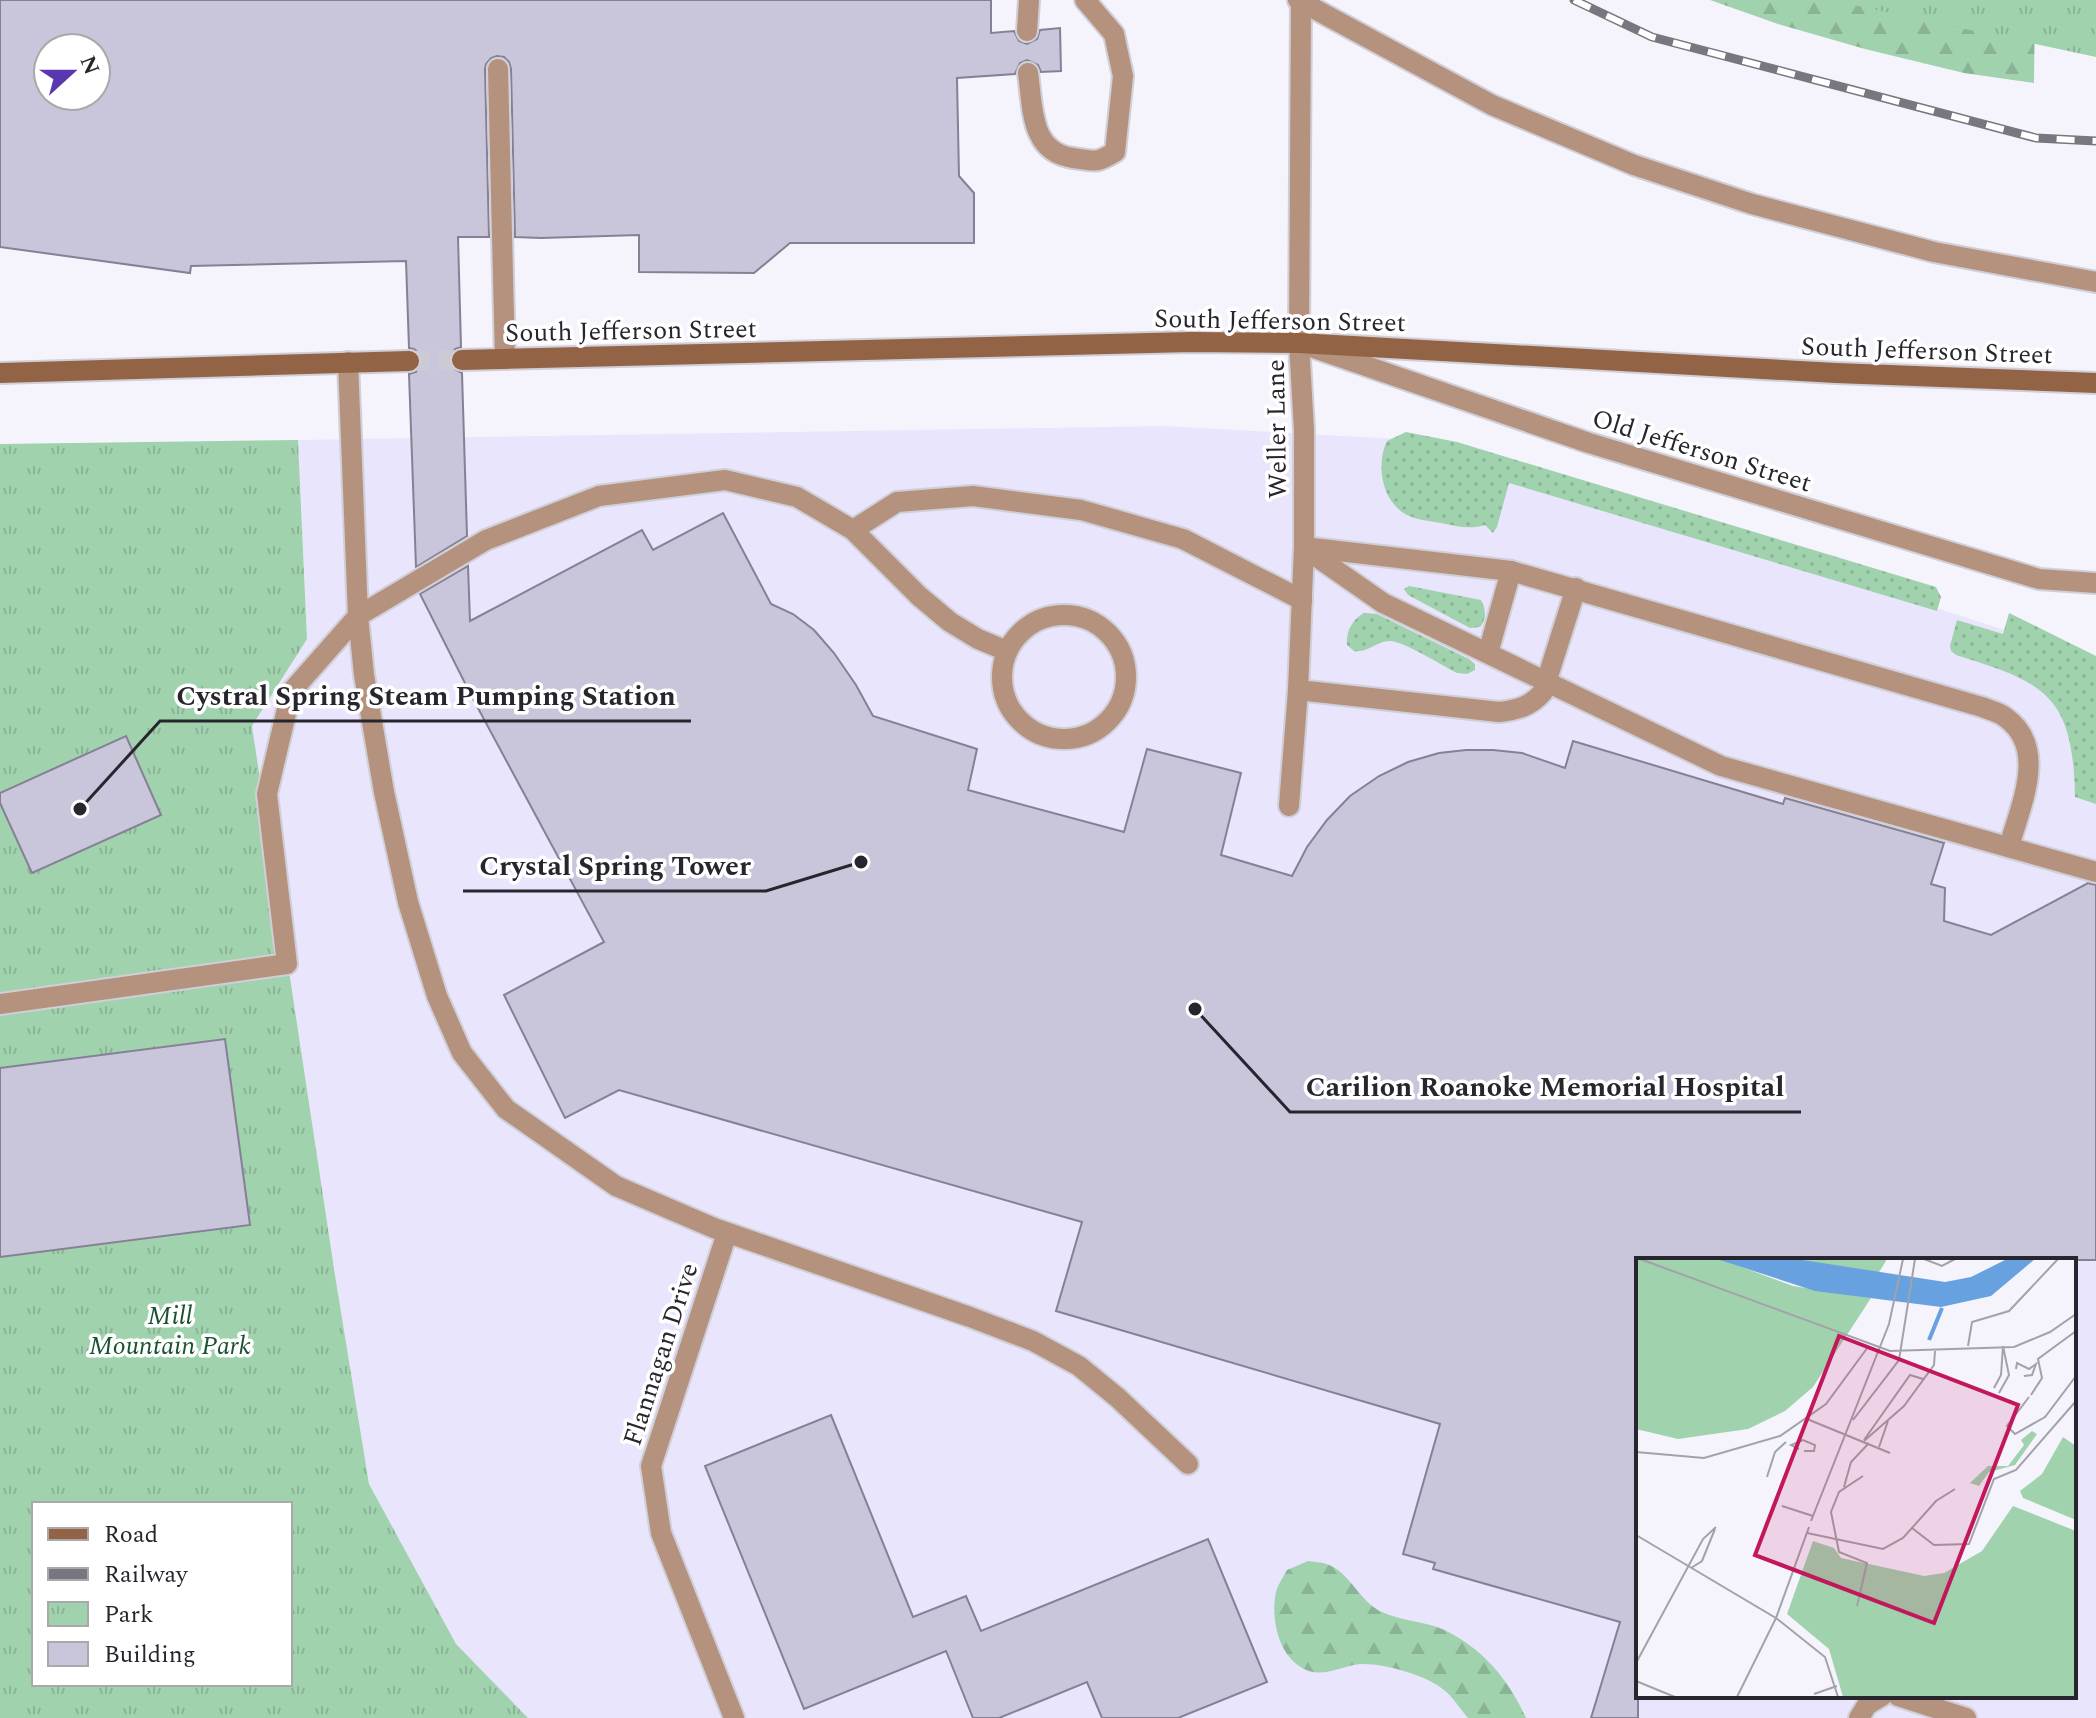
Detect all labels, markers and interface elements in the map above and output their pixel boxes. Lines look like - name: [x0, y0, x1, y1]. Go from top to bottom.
- north arrow: [32, 32, 112, 112]
- text: N: [71, 51, 108, 80]
- street label: South Jefferson Street: [1154, 299, 1406, 343]
- street label: South Jefferson Street: [505, 309, 757, 353]
- street label: South Jefferson Street: [1800, 327, 2053, 375]
- street label: Weller Lane: [1256, 359, 1298, 499]
- street label: Old Jefferson Street: [1587, 399, 1816, 503]
- callout: Cystral Spring Steam Pumping Station: [160, 669, 691, 721]
- text: Cystral Spring Steam Pumping Station: [176, 675, 676, 718]
- callout: Crystal Spring Tower: [463, 839, 766, 891]
- text: Crystal Spring Tower: [479, 845, 751, 888]
- callout: Carilion Roanoke Memorial Hospital: [1290, 1060, 1801, 1112]
- text: Carilion Roanoke Memorial Hospital: [1306, 1066, 1784, 1109]
- street label: Flannagan Drive: [612, 1258, 709, 1451]
- inset map: [1636, 1258, 2076, 1698]
- park label: Mill Mountain Park: [89, 1296, 251, 1366]
- legend: [32, 1502, 292, 1686]
- text: Road: [104, 1517, 158, 1553]
- text: Railway: [104, 1557, 189, 1593]
- text: Park: [104, 1597, 154, 1633]
- text: Building: [104, 1637, 196, 1673]

